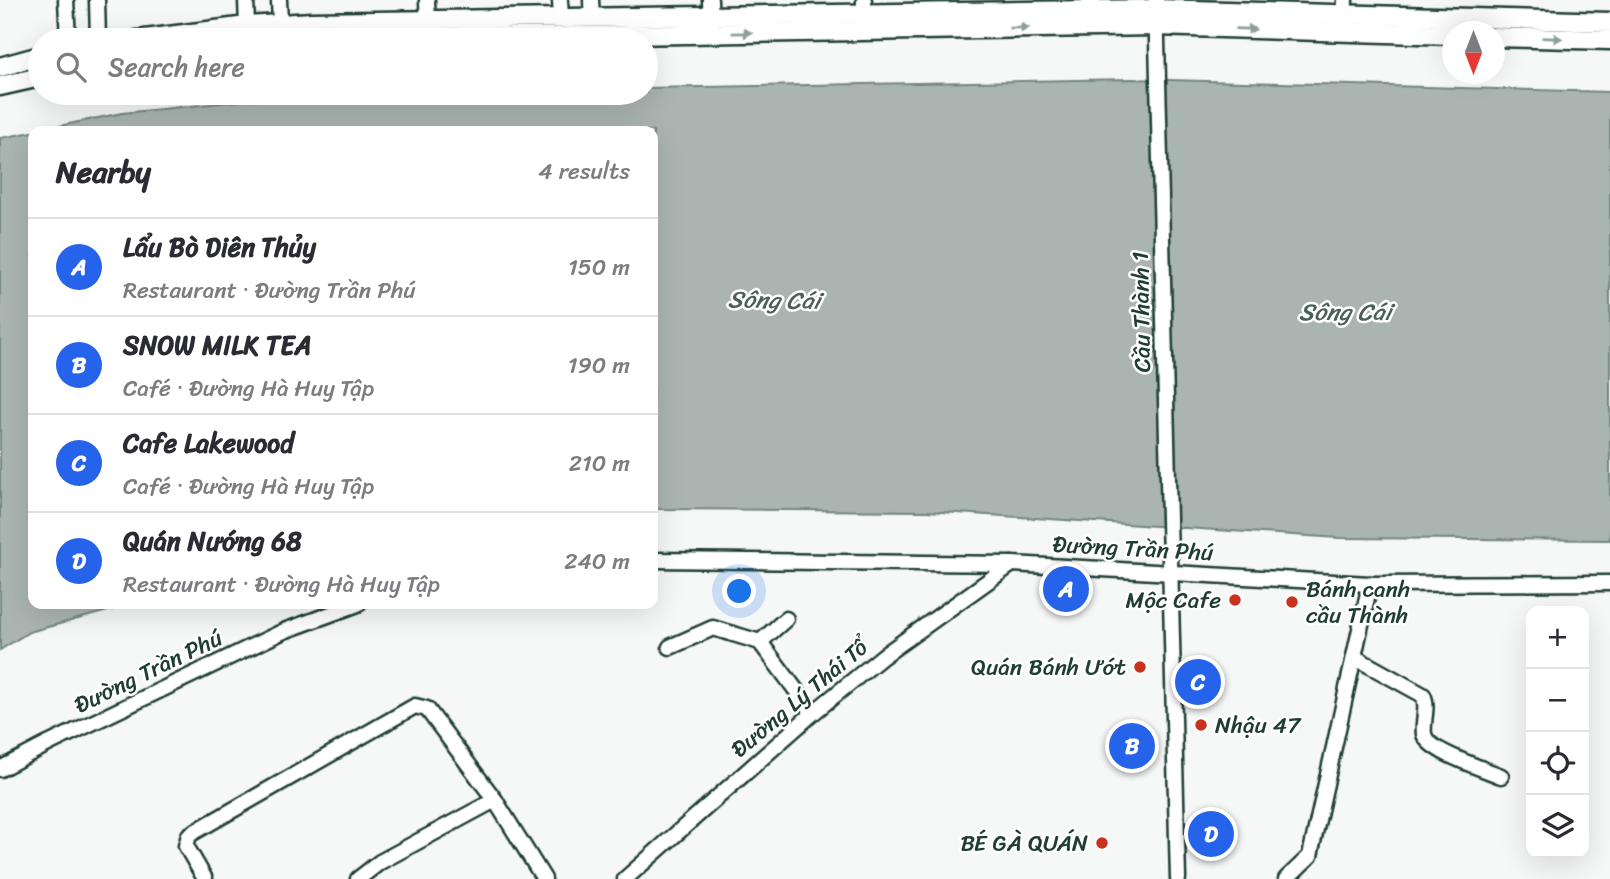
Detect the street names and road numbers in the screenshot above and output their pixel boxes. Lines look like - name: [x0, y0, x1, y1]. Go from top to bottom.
- street label: Cầu Thành 1: [1120, 251, 1163, 373]
- street label: Đường Trần Phú: [1052, 524, 1215, 573]
- street label: Đường Trần Phú: [67, 618, 230, 725]
- street label: Đường Lý Thái Tổ: [721, 625, 881, 769]

